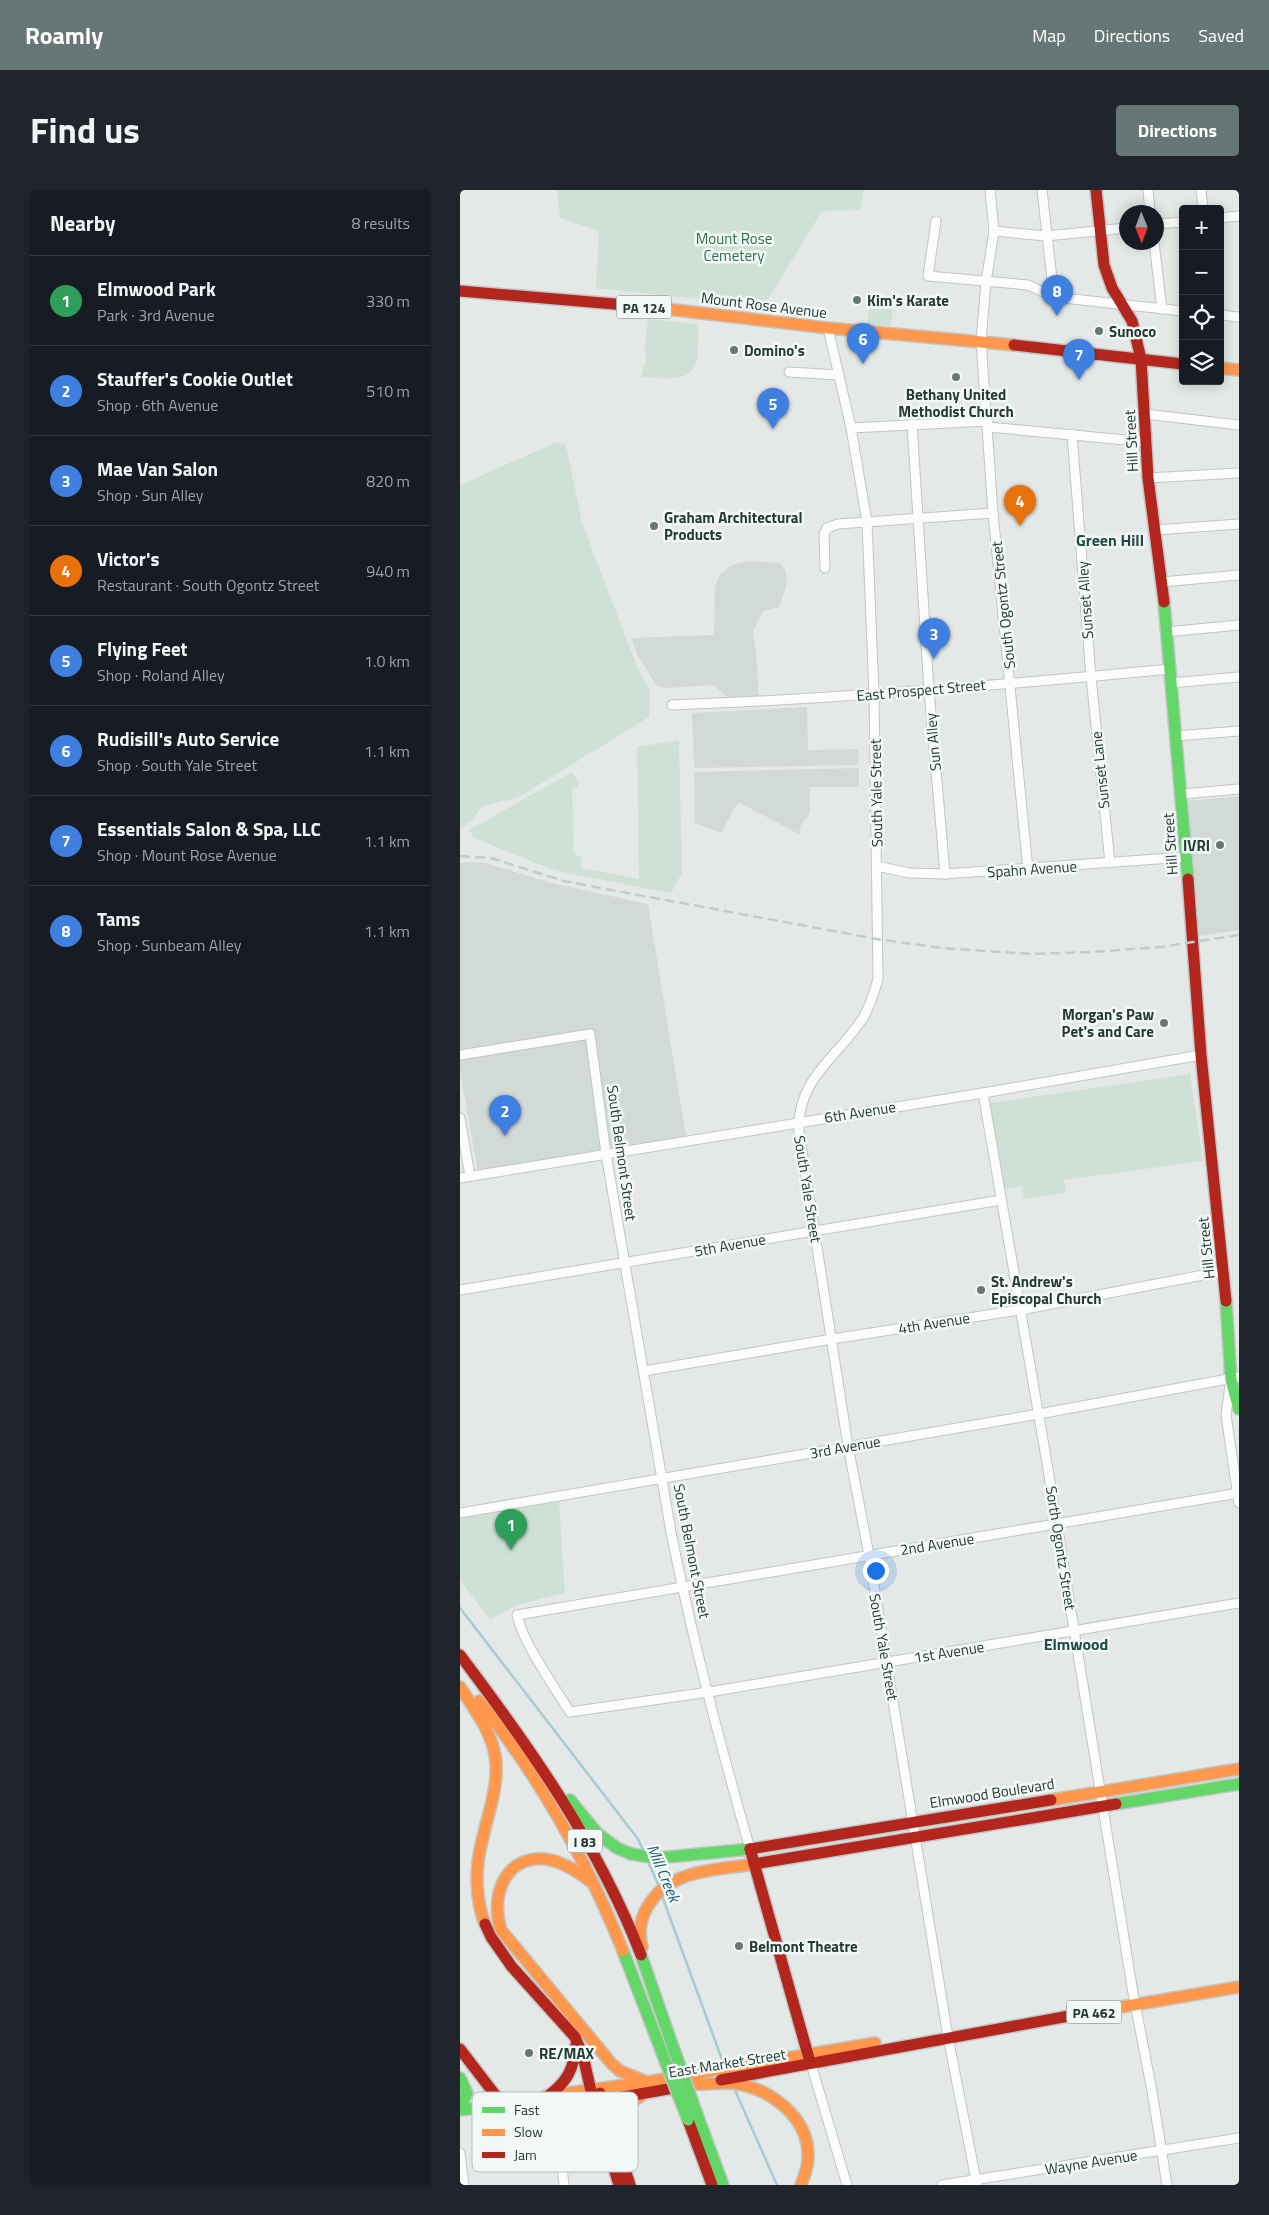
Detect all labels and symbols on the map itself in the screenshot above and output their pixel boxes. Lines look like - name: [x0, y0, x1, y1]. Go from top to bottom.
- north arrow: [1119, 205, 1164, 250]
- park label: Mount Rose Cemetery: [696, 227, 772, 267]
- pin: 8: [1041, 275, 1073, 316]
- street label: Mount Rose Avenue: [700, 286, 828, 324]
- place label: Kim's Karate: [867, 289, 949, 312]
- marker: Kim's Karate: [851, 294, 863, 306]
- road number: PA 124: [616, 295, 672, 318]
- place label: Sunoco: [1109, 320, 1156, 343]
- pin: 6: [847, 323, 879, 364]
- marker: Sunoco: [1093, 325, 1105, 337]
- place label: Domino's: [744, 339, 805, 362]
- pin: 7: [1063, 339, 1095, 380]
- marker: Domino's: [728, 344, 740, 356]
- marker: Bethany United Methodist Church: [950, 371, 962, 383]
- place label: Bethany United Methodist Church: [898, 383, 1014, 423]
- pin: 5: [757, 388, 789, 429]
- street label: Hill Street: [1118, 409, 1144, 473]
- pin: 4: [1004, 485, 1036, 526]
- place label: Graham Architectural Products: [664, 506, 803, 546]
- marker: Graham Architectural Products: [648, 520, 660, 532]
- district label: Green Hill: [1076, 528, 1144, 552]
- street label: South Ogontz Street: [985, 539, 1021, 670]
- street label: Sunset Alley: [1071, 560, 1099, 640]
- pin: 3: [918, 618, 950, 659]
- street label: East Prospect Street: [856, 673, 987, 707]
- street label: Sun Alley: [919, 712, 947, 772]
- street label: Sunset Lane: [1085, 730, 1115, 810]
- street label: South Yale Street: [864, 738, 888, 847]
- street label: Hill Street: [1156, 811, 1184, 876]
- place label: IVRI: [1183, 834, 1210, 857]
- marker: IVRI: [1214, 839, 1226, 851]
- street label: Spahn Avenue: [986, 854, 1078, 884]
- place label: Morgan's Paw Pet's and Care: [1062, 1003, 1154, 1043]
- marker: Morgan's Paw Pet's and Care: [1158, 1017, 1170, 1029]
- street label: South Belmont Street: [601, 1084, 643, 1223]
- pin: 2: [489, 1095, 521, 1136]
- street label: 6th Avenue: [823, 1095, 897, 1129]
- street label: South Yale Street: [788, 1134, 828, 1245]
- street label: Hill Street: [1191, 1215, 1221, 1280]
- street label: 5th Avenue: [693, 1227, 767, 1263]
- place label: St. Andrew's Episcopal Church: [991, 1270, 1102, 1310]
- marker: St. Andrew's Episcopal Church: [975, 1284, 987, 1296]
- street label: 4th Avenue: [897, 1306, 971, 1340]
- street label: 3rd Avenue: [808, 1429, 882, 1465]
- street label: South Belmont Street: [668, 1482, 716, 1621]
- street label: Sorth Ogontz Street: [1040, 1484, 1082, 1612]
- pin: 1: [495, 1509, 527, 1550]
- street label: 2nd Avenue: [898, 1527, 976, 1561]
- your location: [863, 1558, 889, 1584]
- street label: South Yale Street: [863, 1592, 905, 1703]
- district label: Elmwood: [1044, 1632, 1108, 1656]
- street label: 1st Avenue: [912, 1635, 986, 1669]
- street label: Elmwood Boulevard: [928, 1772, 1056, 1814]
- road number: I 83: [568, 1830, 602, 1852]
- water label: Mill Creek: [641, 1840, 688, 1907]
- place label: Belmont Theatre: [749, 1935, 858, 1958]
- marker: Belmont Theatre: [733, 1940, 745, 1952]
- road number: PA 462: [1066, 2000, 1122, 2024]
- place label: RE/MAX: [539, 2042, 595, 2065]
- street label: East Market Street: [667, 2042, 788, 2084]
- marker: RE/MAX: [523, 2047, 535, 2059]
- legend: [472, 2092, 638, 2172]
- text: Fast: [514, 2099, 539, 2120]
- text: Slow: [514, 2121, 543, 2142]
- street label: Wayne Avenue: [1043, 2143, 1139, 2181]
- text: Jam: [514, 2144, 537, 2165]

